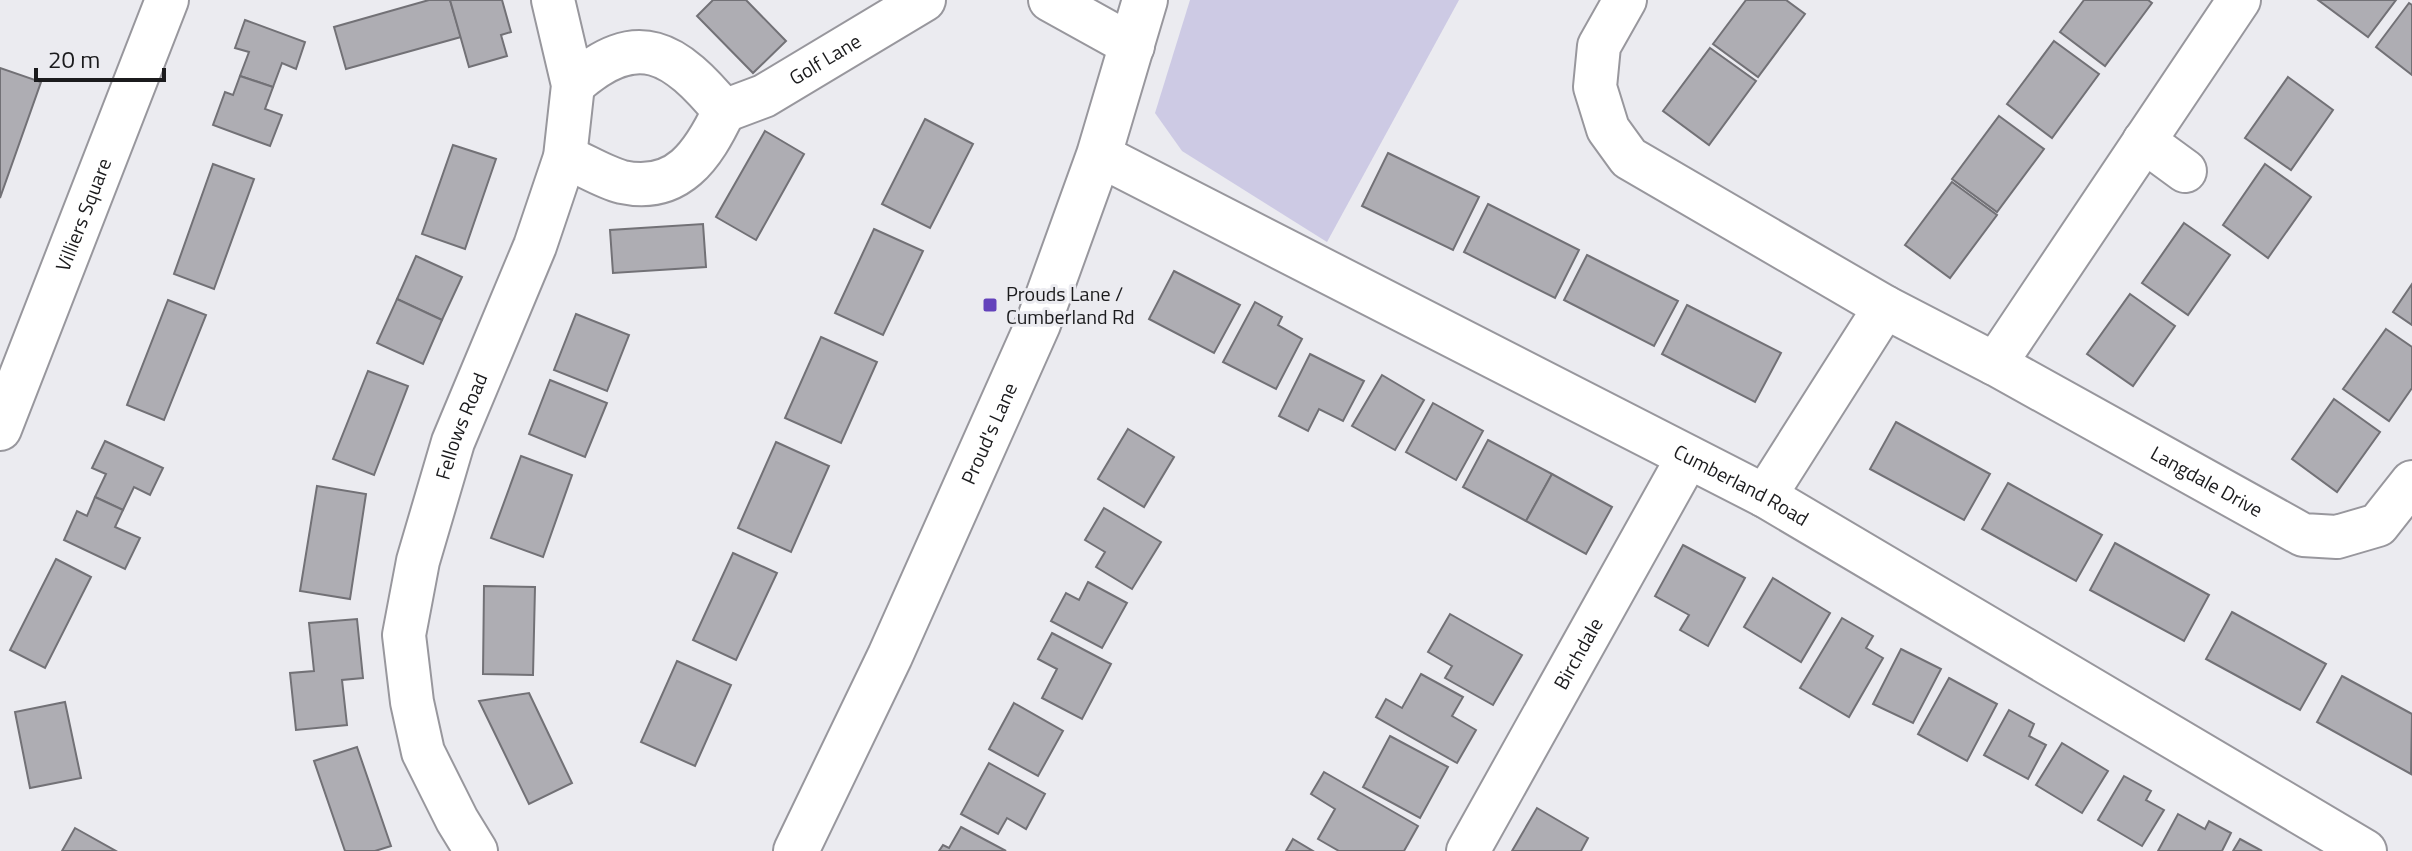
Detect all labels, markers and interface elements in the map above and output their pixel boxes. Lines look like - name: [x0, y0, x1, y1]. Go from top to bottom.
- street label: Golf Lane: [783, 25, 867, 93]
- scale bar: [36, 32, 164, 82]
- text: 20 m: [48, 41, 100, 77]
- street label: Villiers Square: [47, 153, 119, 276]
- place label: Prouds Lane / Cumberland Rd: [1006, 278, 1135, 332]
- marker: Prouds Lane / Cumberland Rd: [981, 296, 999, 314]
- street label: Fellows Road: [427, 368, 495, 483]
- street label: Proud's Lane: [952, 377, 1025, 489]
- street label: Cumberland Road: [1668, 436, 1815, 534]
- street label: Langdale Drive: [2145, 437, 2269, 525]
- street label: Birchdale: [1545, 612, 1610, 695]

